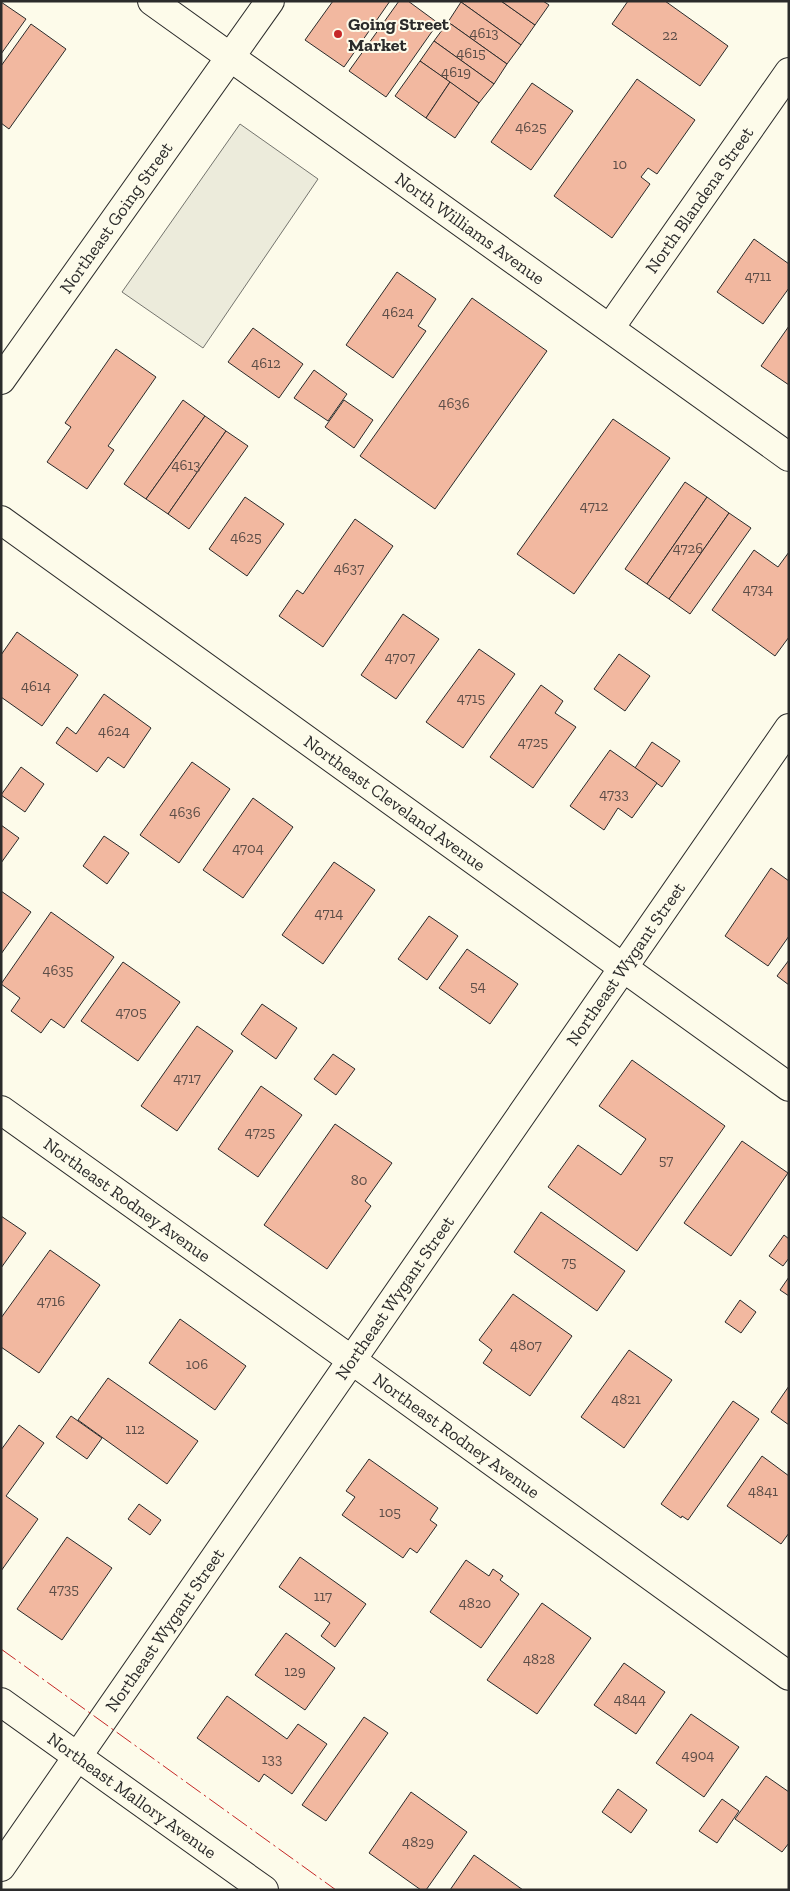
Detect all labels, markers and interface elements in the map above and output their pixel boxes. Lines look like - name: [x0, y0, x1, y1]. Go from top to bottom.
- place label: Going Street Market: [348, 13, 450, 56]
- house number: 4613: [469, 24, 499, 42]
- house number: 22: [662, 26, 678, 44]
- marker: Going Street Market: [332, 28, 344, 40]
- house number: 4615: [456, 44, 486, 62]
- house number: 4619: [441, 63, 471, 81]
- house number: 4625: [515, 118, 547, 136]
- street label: North Blandena Street: [641, 122, 758, 278]
- street label: Northeast Going Street: [55, 137, 178, 298]
- house number: 10: [613, 155, 627, 173]
- street label: North Williams Avenue: [391, 168, 549, 290]
- house number: 4711: [745, 267, 771, 285]
- house number: 4624: [382, 303, 414, 321]
- house number: 4612: [251, 354, 281, 372]
- house number: 4636: [438, 394, 470, 412]
- house number: 4613: [171, 456, 201, 474]
- house number: 4712: [580, 497, 608, 515]
- house number: 4625: [230, 528, 262, 546]
- house number: 4726: [673, 539, 703, 557]
- house number: 4637: [334, 559, 364, 577]
- house number: 4734: [743, 580, 773, 598]
- house number: 4707: [385, 648, 415, 666]
- house number: 4614: [21, 677, 51, 695]
- house number: 4715: [457, 689, 485, 707]
- house number: 4624: [98, 722, 130, 740]
- street label: Northeast Cleveland Avenue: [300, 731, 490, 876]
- house number: 4725: [518, 733, 548, 751]
- house number: 4733: [599, 785, 629, 803]
- house number: 4636: [169, 803, 201, 821]
- house number: 4704: [232, 839, 264, 857]
- street label: Northeast Wygant Street: [561, 878, 690, 1050]
- house number: 4714: [315, 904, 343, 922]
- house number: 4635: [42, 961, 74, 979]
- house number: 54: [470, 977, 486, 995]
- house number: 4705: [115, 1003, 147, 1021]
- house number: 4717: [173, 1069, 201, 1087]
- house number: 4725: [245, 1123, 275, 1141]
- street label: Northeast Rodney Avenue: [39, 1133, 215, 1267]
- house number: 57: [659, 1151, 673, 1169]
- house number: 80: [351, 1171, 367, 1189]
- street label: Northeast Wygant Street: [330, 1212, 459, 1384]
- house number: 75: [562, 1253, 577, 1271]
- house number: 4716: [37, 1292, 65, 1310]
- house number: 4807: [510, 1336, 542, 1354]
- house number: 106: [186, 1355, 208, 1373]
- street label: Northeast Rodney Avenue: [369, 1368, 544, 1503]
- house number: 4821: [611, 1390, 641, 1408]
- house number: 112: [125, 1420, 145, 1438]
- house number: 4841: [748, 1482, 778, 1500]
- house number: 105: [379, 1503, 401, 1521]
- street label: Northeast Wygant Street: [101, 1544, 229, 1716]
- house number: 4735: [49, 1580, 79, 1598]
- house number: 117: [314, 1587, 332, 1605]
- house number: 4820: [459, 1594, 491, 1612]
- house number: 4828: [523, 1650, 555, 1668]
- house number: 129: [284, 1662, 306, 1680]
- house number: 4844: [614, 1690, 646, 1708]
- street label: Northeast Mallory Avenue: [43, 1728, 221, 1863]
- house number: 4904: [682, 1746, 714, 1764]
- house number: 133: [262, 1750, 282, 1768]
- house number: 4829: [402, 1833, 434, 1851]

